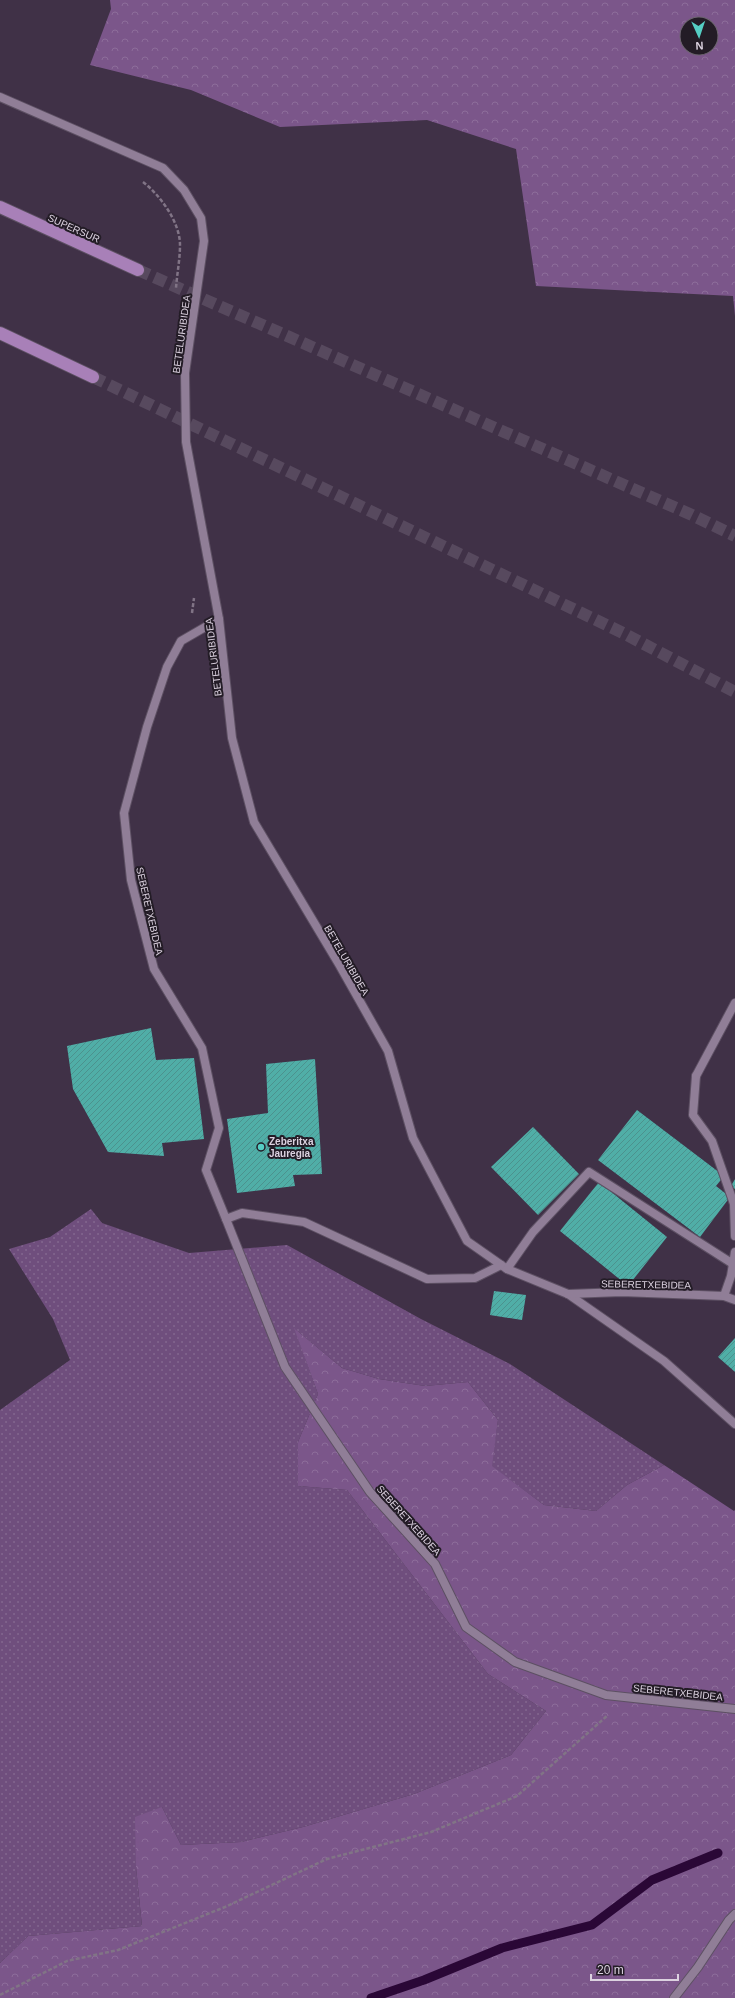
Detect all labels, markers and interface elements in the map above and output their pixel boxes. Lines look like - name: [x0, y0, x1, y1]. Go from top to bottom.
- north arrow: [679, 16, 719, 56]
- text: N: [695, 40, 704, 52]
- street label: SUPERSUR: [46, 212, 101, 245]
- street label: BETELURIBIDEA: [171, 294, 192, 374]
- street label: BETELURIBIDEA: [203, 617, 224, 697]
- street label: SEBERETXEBIDEA: [134, 866, 165, 957]
- street label: BETELURIBIDEA: [322, 923, 371, 997]
- place label: Zeberitxa Jauregia: [269, 1136, 314, 1159]
- marker: Zeberitxa Jauregia: [256, 1142, 266, 1152]
- street label: SEBERETXEBIDEA: [601, 1278, 691, 1291]
- street label: SEBERETXEBIDEA: [374, 1483, 443, 1558]
- street label: SEBERETXEBIDEA: [633, 1682, 724, 1703]
- scale bar: [591, 1956, 678, 1982]
- text: 20 m: [597, 1963, 624, 1977]

